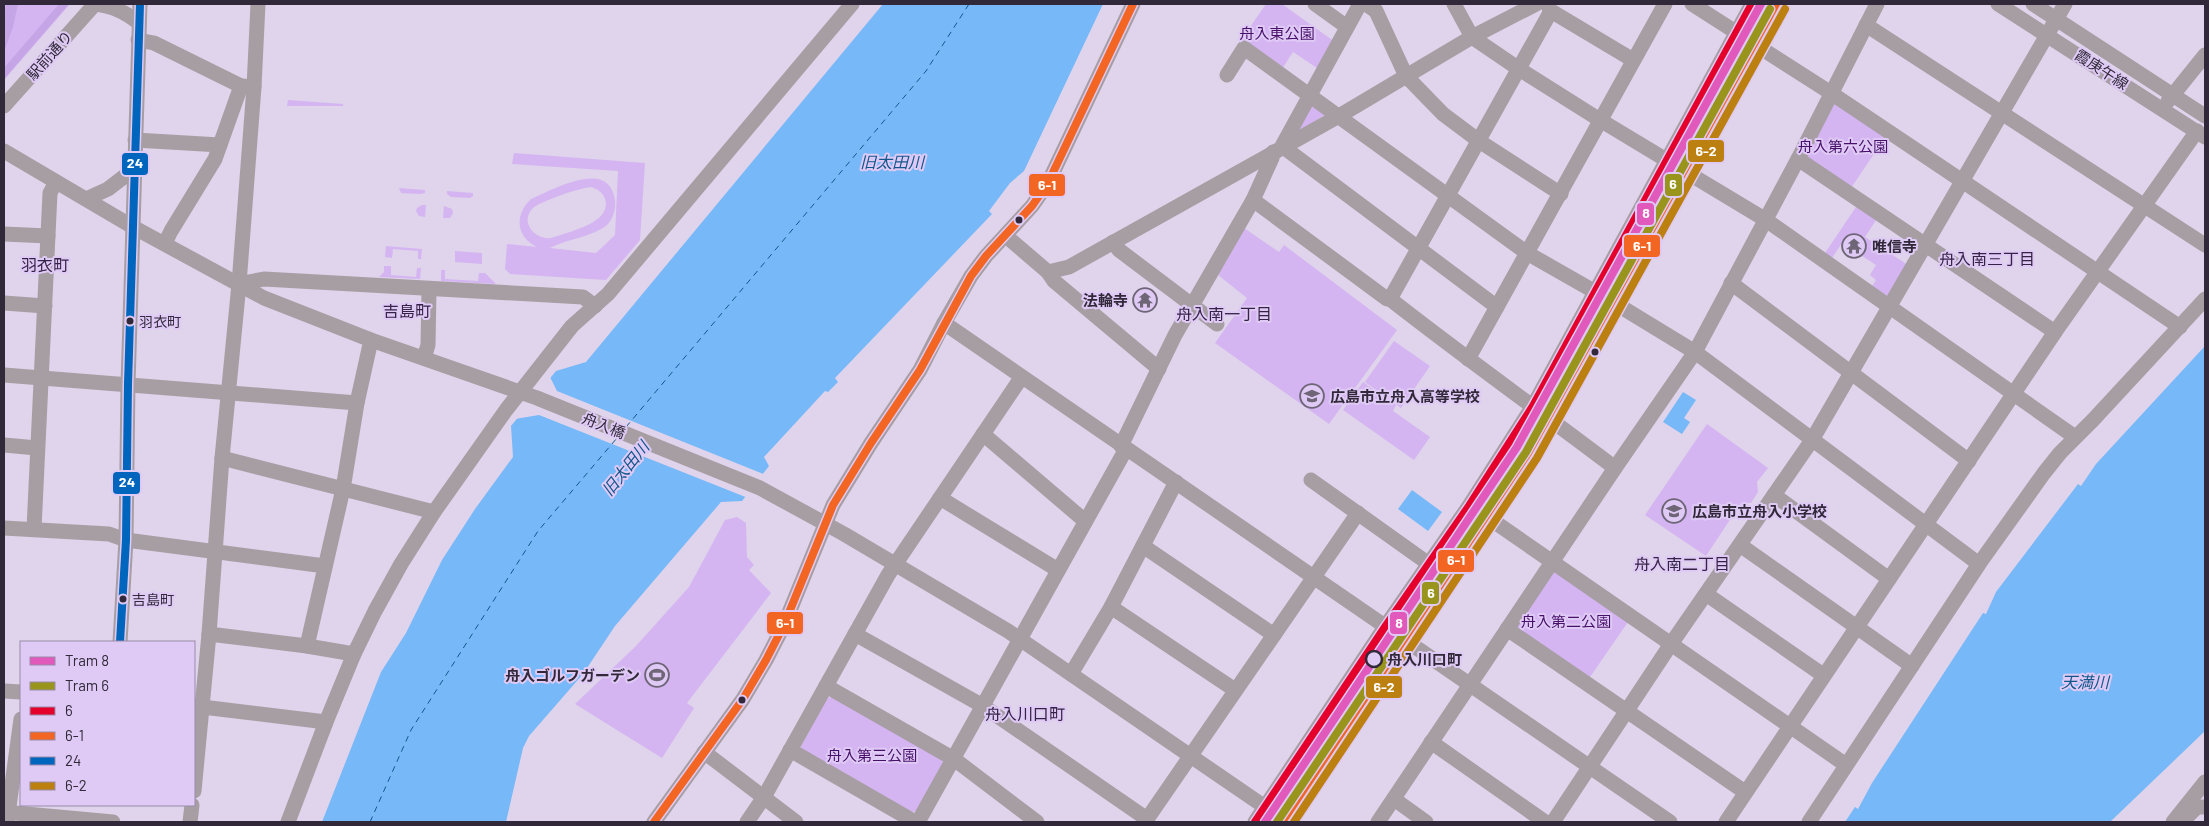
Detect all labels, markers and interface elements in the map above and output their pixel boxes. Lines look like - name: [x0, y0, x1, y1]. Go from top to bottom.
- park label: 舟入東公園: [1239, 24, 1315, 42]
- street label: 駅前通り: [22, 27, 76, 83]
- street label: 霞庚午線: [2072, 45, 2132, 93]
- park label: 舟入第六公園: [1798, 137, 1888, 155]
- line badge: 6-2: [1687, 139, 1725, 163]
- text: 6-2: [1695, 142, 1717, 159]
- line badge: 24: [121, 152, 149, 176]
- water label: 旧太田川: [860, 152, 926, 171]
- text: 24: [127, 154, 143, 171]
- line badge: 6-1: [1028, 173, 1066, 197]
- line badge: 6: [1664, 173, 1683, 197]
- text: 6: [1669, 175, 1677, 192]
- text: 6-1: [1038, 176, 1056, 193]
- line badge: 8: [1636, 202, 1655, 226]
- text: 8: [1642, 204, 1650, 221]
- unlabelled marker: [1014, 215, 1024, 225]
- temple icon: 唯信寺: [1841, 233, 1867, 259]
- line badge: 6-1: [1623, 234, 1661, 258]
- text: 6-1: [1633, 237, 1651, 254]
- place label: 唯信寺: [1872, 237, 1917, 255]
- district label: 舟入南三丁目: [1939, 249, 2035, 268]
- district label: 羽衣町: [21, 255, 69, 274]
- temple icon: 法輪寺: [1132, 287, 1158, 313]
- place label: 法輪寺: [1083, 291, 1128, 309]
- district label: 吉島町: [383, 301, 431, 320]
- district label: 舟入南一丁目: [1176, 304, 1272, 323]
- place label: 羽衣町: [139, 313, 181, 330]
- marker: 羽衣町: [125, 316, 135, 326]
- unlabelled marker: [1590, 347, 1600, 357]
- school or university icon: 広島市立舟入高等学校: [1299, 383, 1325, 409]
- place label: 広島市立舟入高等学校: [1330, 387, 1480, 405]
- street label: 舟入橋: [580, 408, 628, 442]
- water label: 旧太田川: [597, 436, 654, 499]
- line badge: 24: [112, 471, 141, 495]
- text: 24: [119, 473, 135, 490]
- school or university icon: 広島市立舟入小学校: [1661, 498, 1687, 524]
- place label: 広島市立舟入小学校: [1692, 502, 1827, 520]
- line badge: 6-1: [1437, 549, 1475, 573]
- text: 6-1: [1447, 551, 1465, 568]
- district label: 舟入南二丁目: [1634, 554, 1730, 573]
- line badge: 6: [1421, 581, 1440, 605]
- text: 6: [1427, 584, 1435, 601]
- place label: 吉島町: [132, 591, 174, 608]
- marker: 吉島町: [118, 594, 128, 604]
- line badge: 6-1: [766, 611, 804, 635]
- line badge: 8: [1389, 611, 1408, 635]
- park label: 舟入第二公園: [1521, 612, 1611, 630]
- text: 6-1: [776, 614, 794, 631]
- text: 8: [1395, 614, 1403, 631]
- legend: [20, 641, 195, 806]
- marker: 舟入川口町: [1365, 650, 1383, 668]
- place label: 舟入川口町: [1387, 650, 1462, 668]
- text: Tram 8: [65, 651, 109, 669]
- sports icon: 舟入ゴルフガーデン: [644, 662, 670, 688]
- place label: 舟入ゴルフガーデン: [505, 666, 640, 684]
- water label: 天満川: [2061, 672, 2111, 691]
- line badge: 6-2: [1365, 675, 1403, 699]
- text: Tram 6: [65, 676, 109, 694]
- text: 6-2: [1373, 678, 1395, 695]
- unlabelled marker: [737, 695, 747, 705]
- text: 6: [65, 701, 73, 719]
- district label: 舟入川口町: [985, 704, 1065, 723]
- text: 6-1: [65, 726, 84, 744]
- park label: 舟入第三公園: [827, 746, 917, 764]
- text: 24: [65, 751, 81, 769]
- text: 6-2: [65, 776, 87, 794]

